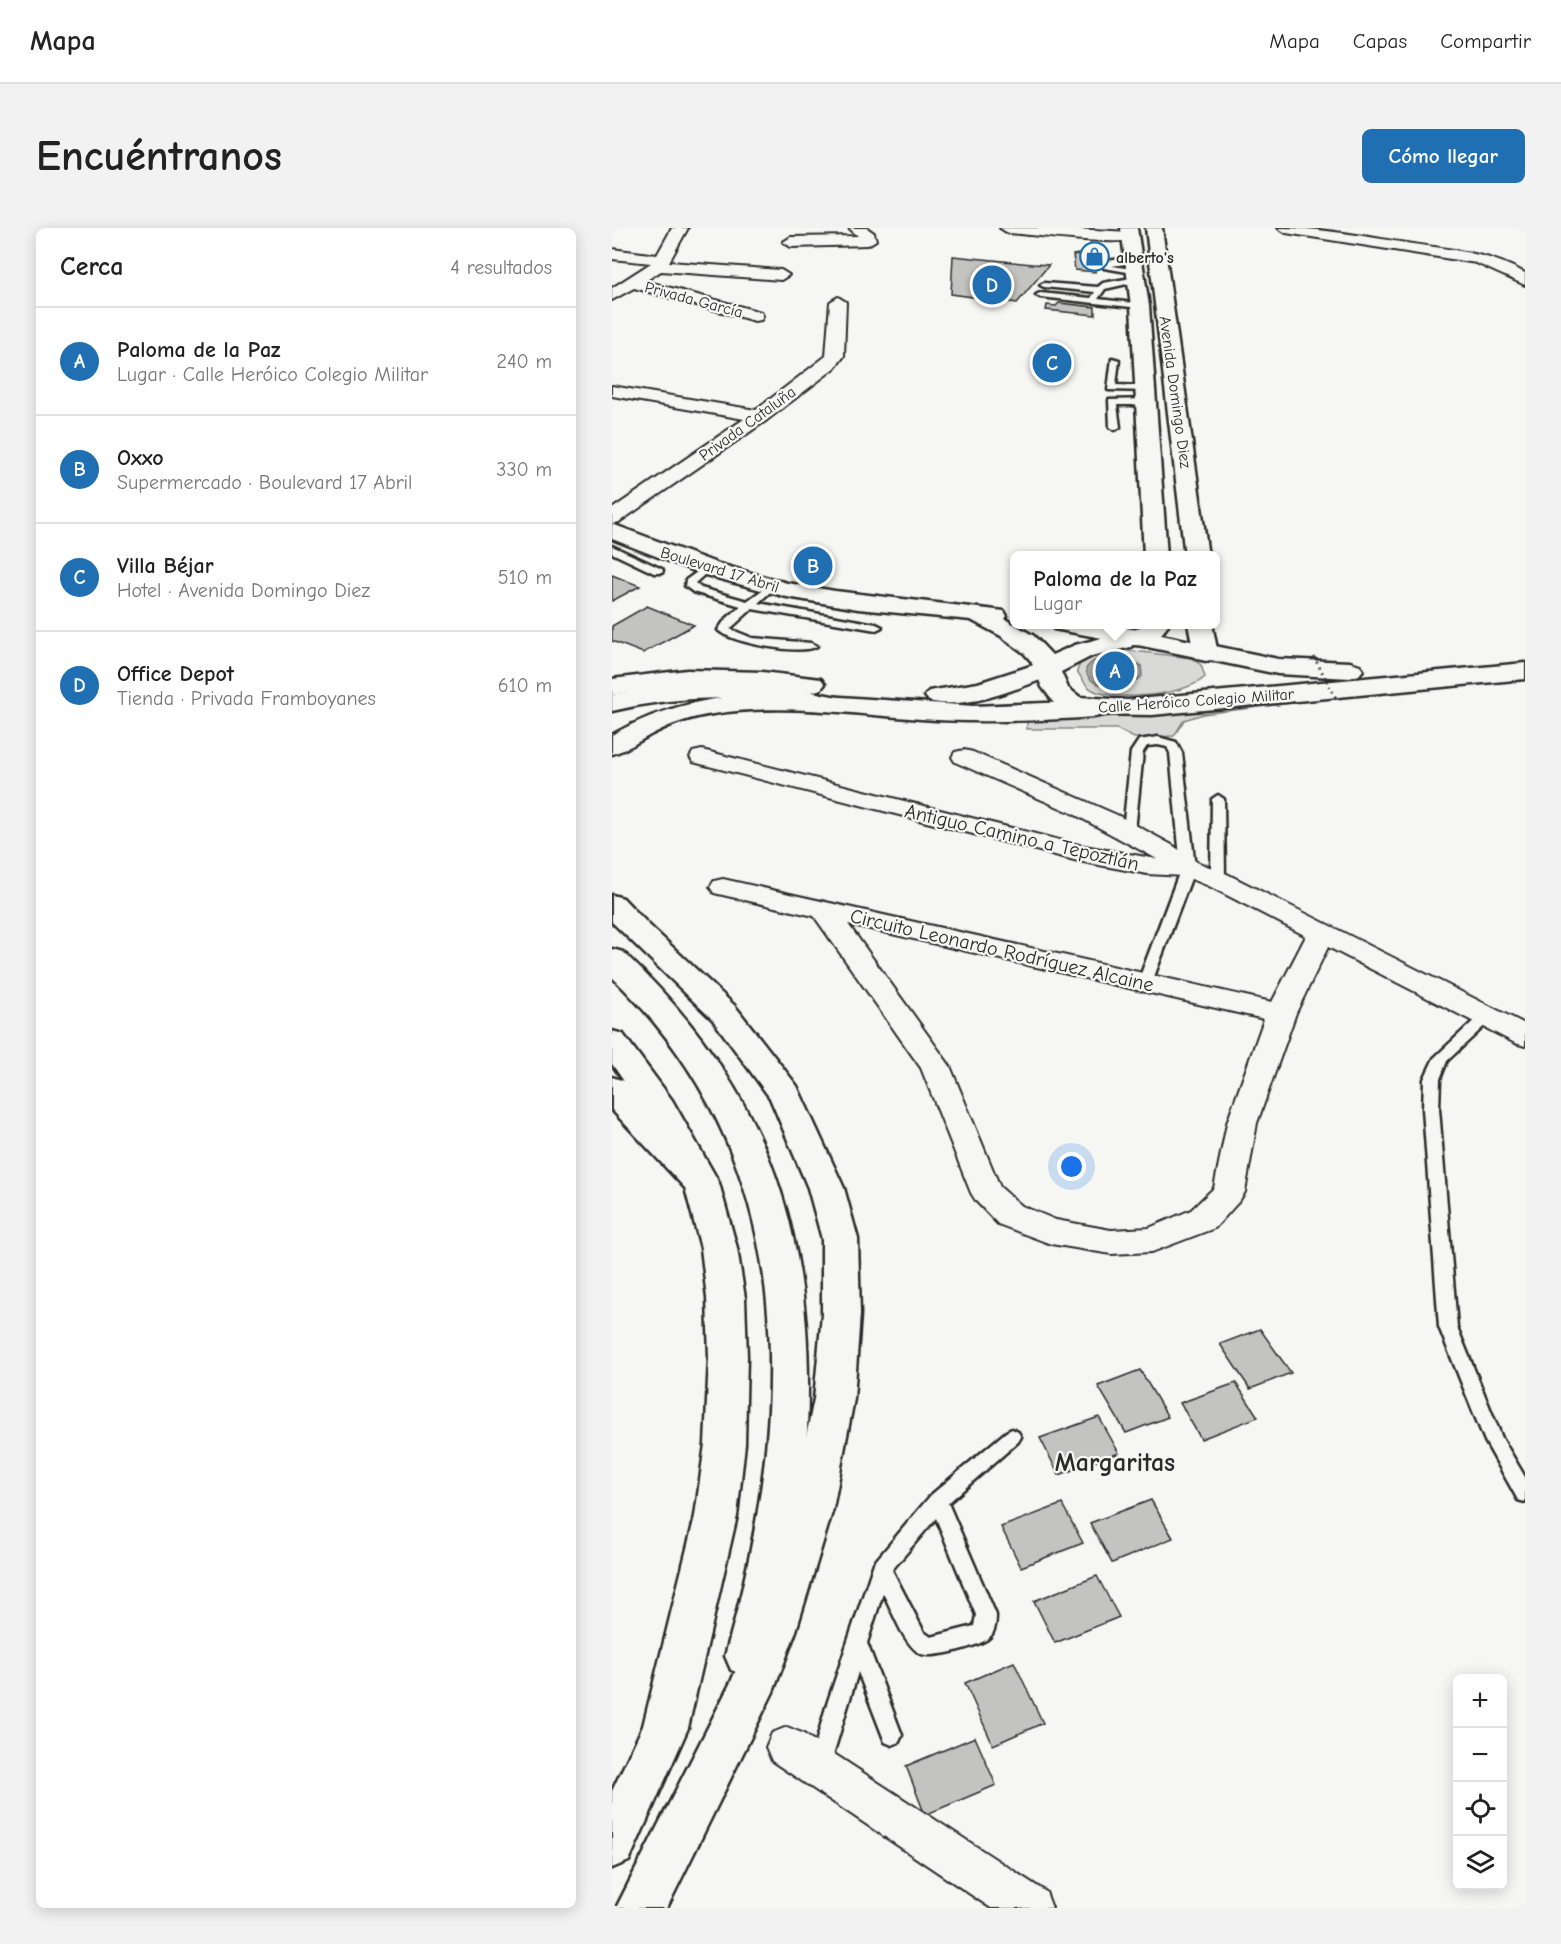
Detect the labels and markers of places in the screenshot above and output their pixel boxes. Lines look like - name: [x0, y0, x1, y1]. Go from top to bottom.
- shop icon: alberto's: [1079, 241, 1111, 273]
- place label: alberto's: [1116, 249, 1174, 267]
- pin: D: [972, 262, 1012, 308]
- pin: C: [1032, 340, 1072, 386]
- pin: B: [794, 544, 832, 588]
- pin: A: [1096, 648, 1134, 694]

